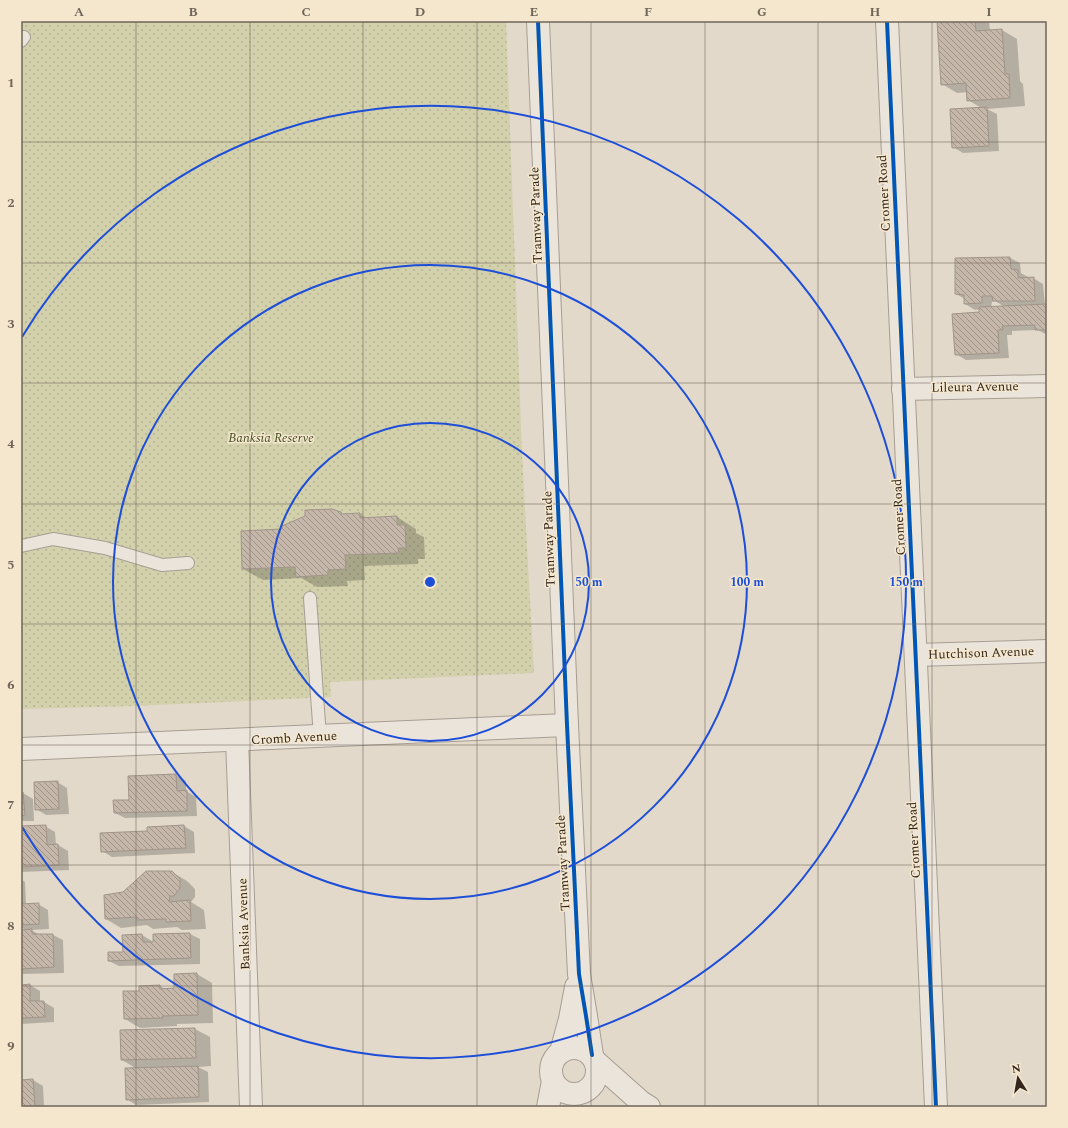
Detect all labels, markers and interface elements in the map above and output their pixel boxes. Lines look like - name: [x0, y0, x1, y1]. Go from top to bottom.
- text: A: [74, 2, 84, 22]
- text: B: [188, 2, 198, 22]
- text: C: [301, 2, 311, 22]
- text: D: [415, 2, 425, 22]
- text: E: [530, 2, 539, 22]
- text: F: [644, 2, 652, 22]
- text: G: [757, 2, 767, 22]
- text: H: [870, 2, 881, 22]
- text: I: [986, 2, 992, 22]
- text: 1: [7, 73, 15, 93]
- street label: Cromer Road: [872, 154, 896, 232]
- street label: Tramway Parade: [524, 167, 548, 263]
- text: 2: [7, 193, 15, 213]
- text: 3: [7, 314, 15, 334]
- street label: Lileura Avenue: [931, 376, 1019, 398]
- park label: Banksia Reserve: [228, 428, 314, 448]
- text: 4: [7, 434, 15, 454]
- street label: Cromer Road: [887, 478, 911, 556]
- street label: Tramway Parade: [537, 491, 561, 587]
- text: 5: [7, 555, 15, 575]
- text: 50 m: [575, 573, 603, 592]
- text: 100 m: [730, 573, 764, 592]
- text: 150 m: [889, 573, 923, 592]
- centre of rings: [423, 575, 437, 589]
- street label: Hutchison Avenue: [927, 641, 1035, 665]
- text: 6: [7, 675, 15, 695]
- street label: Cromb Avenue: [250, 726, 338, 750]
- text: 7: [7, 795, 15, 815]
- street label: Cromer Road: [902, 801, 926, 879]
- street label: Tramway Parade: [550, 814, 576, 912]
- street label: Banksia Avenue: [232, 878, 256, 970]
- text: 8: [7, 916, 15, 936]
- text: 9: [7, 1036, 15, 1056]
- north arrow: [998, 1058, 1038, 1098]
- text: N: [1010, 1059, 1022, 1078]

